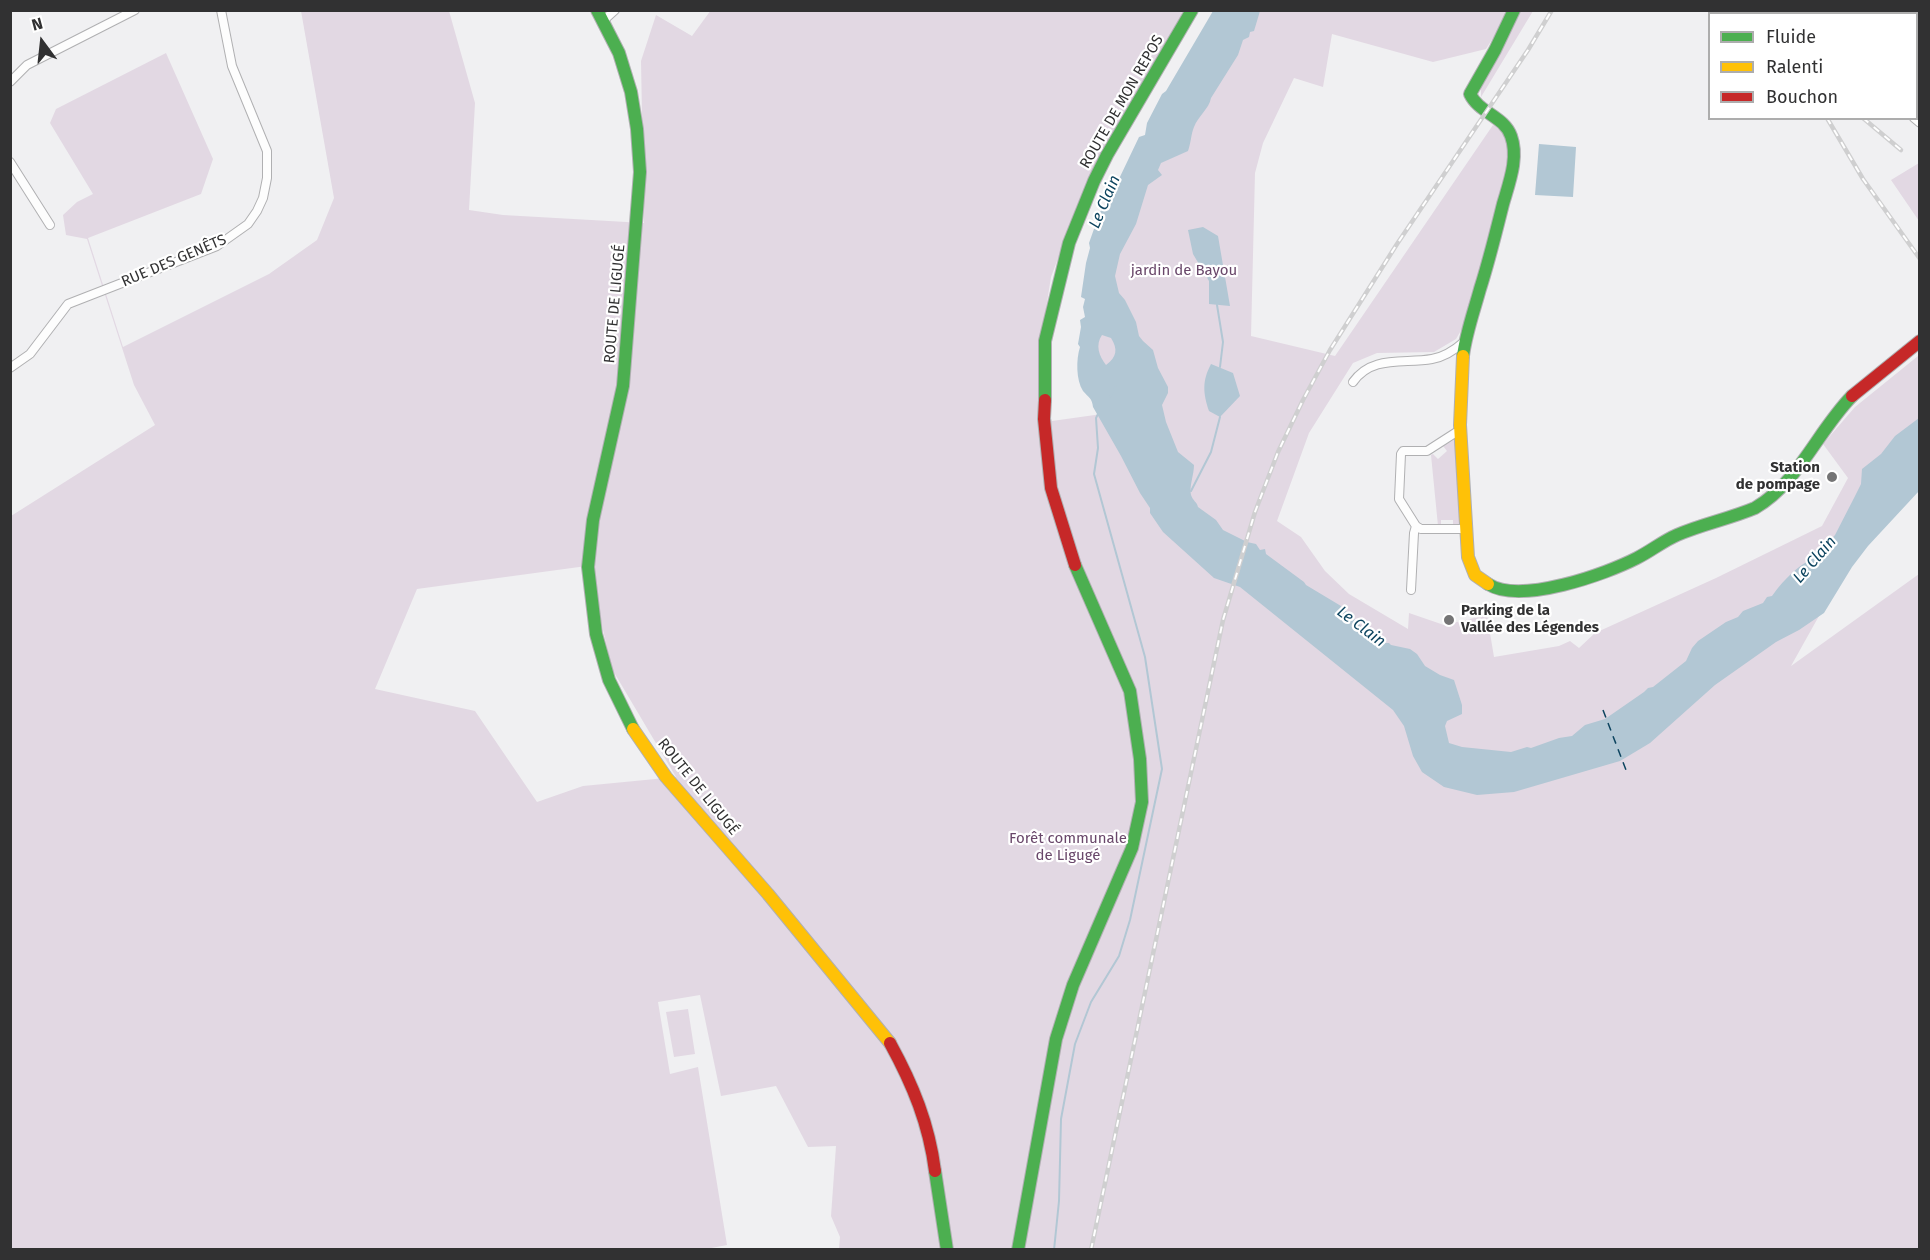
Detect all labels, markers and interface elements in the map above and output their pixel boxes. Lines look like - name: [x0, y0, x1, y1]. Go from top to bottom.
- north arrow: [12, 12, 72, 72]
- legend: [1708, 12, 1918, 120]
- text: N: [30, 14, 45, 35]
- text: Fluide: [1766, 26, 1816, 48]
- street label: ROUTE DE MON REPOS: [1076, 32, 1168, 172]
- text: Ralenti: [1766, 56, 1823, 78]
- text: Bouchon: [1766, 86, 1838, 108]
- water label: Le Clain: [1085, 172, 1125, 232]
- street label: RUE DES GENÊTS: [119, 231, 229, 291]
- street label: ROUTE DE LIGUGÉ: [601, 244, 629, 364]
- park label: jardin de Bayou: [1131, 262, 1237, 280]
- place label: Station de pompage: [1736, 459, 1820, 494]
- marker: Station de pompage: [1825, 470, 1839, 484]
- water label: Le Clain: [1789, 533, 1841, 587]
- water label: Le Clain: [1333, 602, 1389, 652]
- place label: Parking de la Vallée des Légendes: [1461, 602, 1599, 637]
- marker: Parking de la Vallée des Légendes: [1442, 613, 1456, 627]
- street label: ROUTE DE LIGUGÉ: [653, 735, 743, 839]
- park label: Forêt communale de Ligugé: [1009, 830, 1127, 865]

